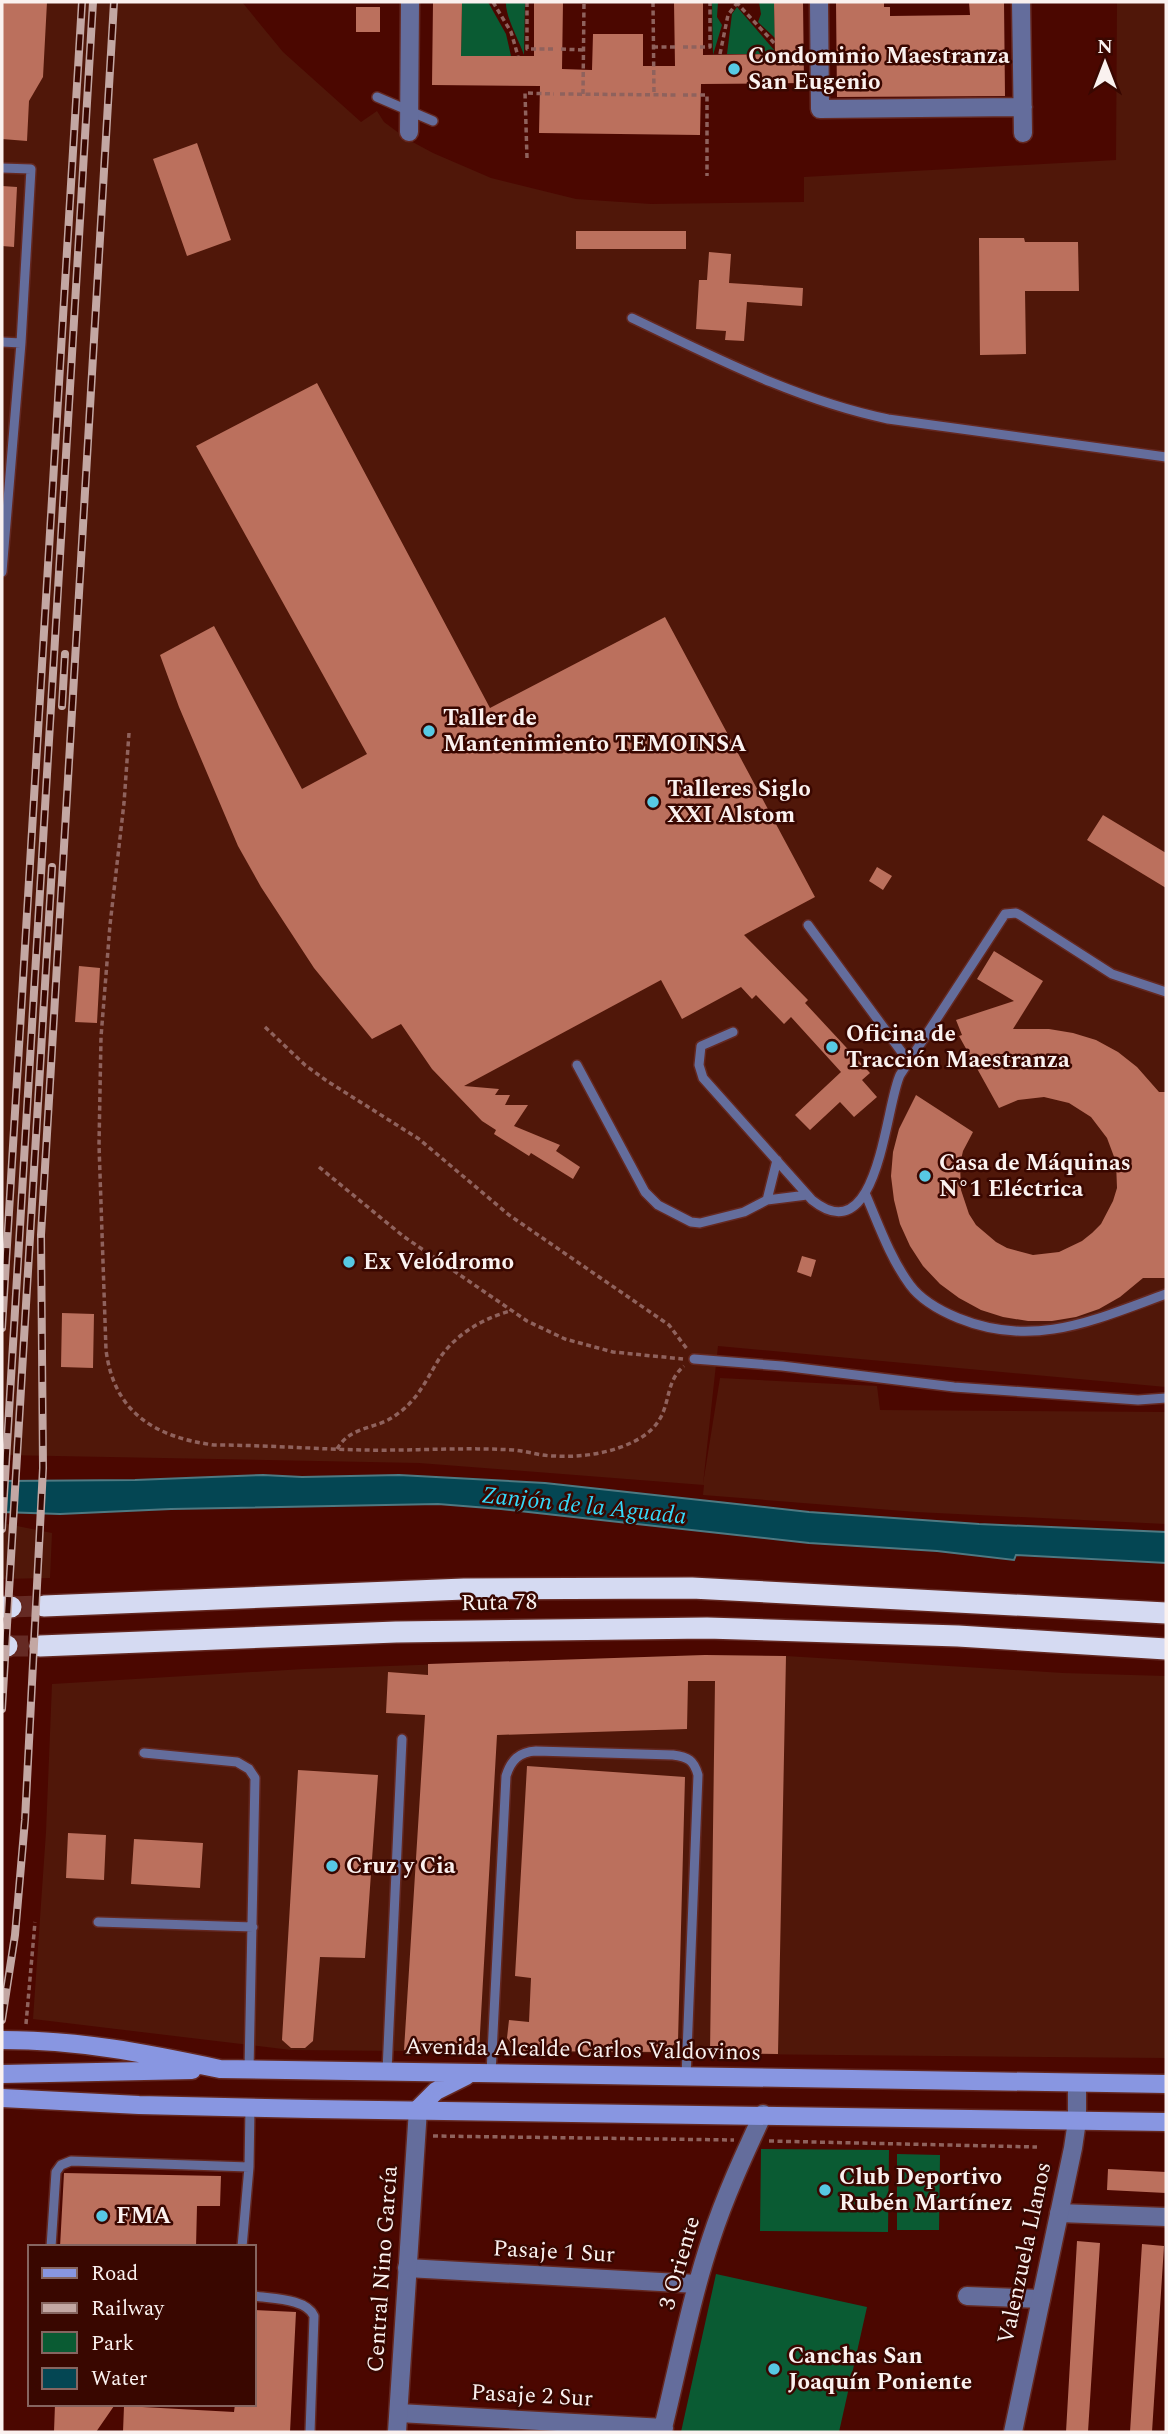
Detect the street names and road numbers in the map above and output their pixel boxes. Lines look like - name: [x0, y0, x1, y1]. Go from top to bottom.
- street label: Ruta 78: [461, 1585, 537, 1621]
- street label: Avenida Alcalde Carlos Valdovinos: [405, 2029, 761, 2071]
- street label: Valenzuela Llanos: [989, 2159, 1061, 2347]
- street label: Central Nino García: [358, 2164, 408, 2374]
- street label: 3 Oriente: [650, 2212, 710, 2314]
- street label: Pasaje 1 Sur: [492, 2231, 616, 2273]
- street label: Pasaje 2 Sur: [470, 2375, 594, 2417]

